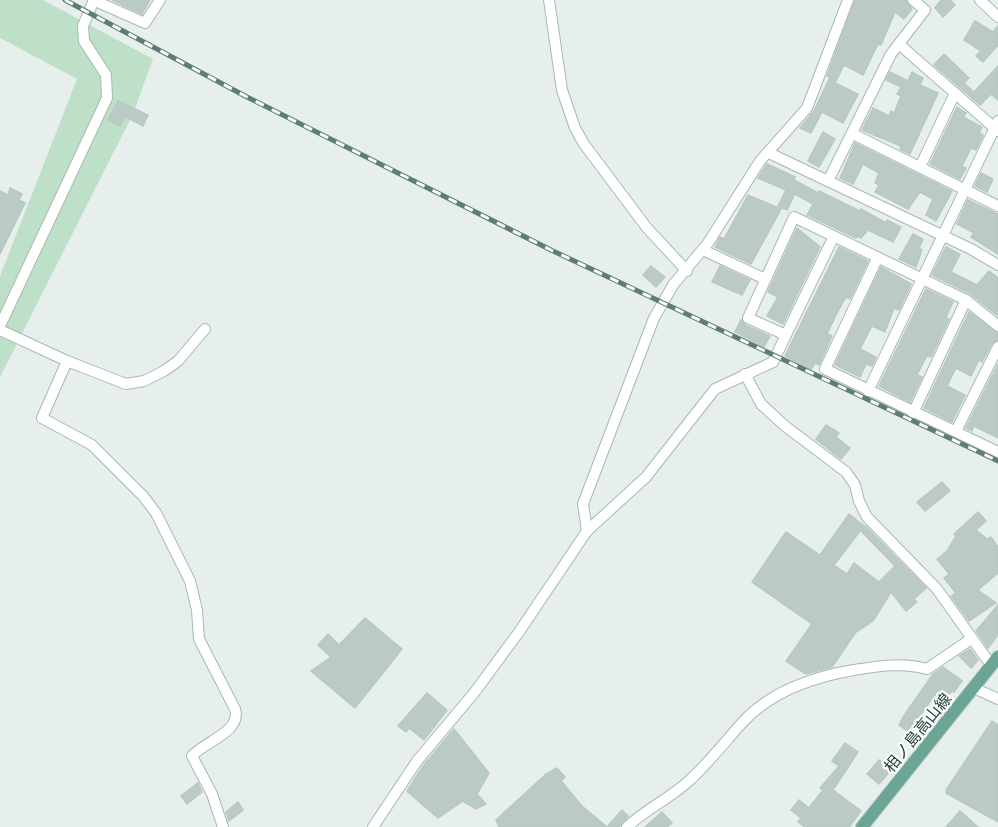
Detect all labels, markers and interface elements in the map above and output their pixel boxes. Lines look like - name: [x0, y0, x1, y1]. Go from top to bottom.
- street label: 相ノ島高山線: [879, 689, 955, 775]

